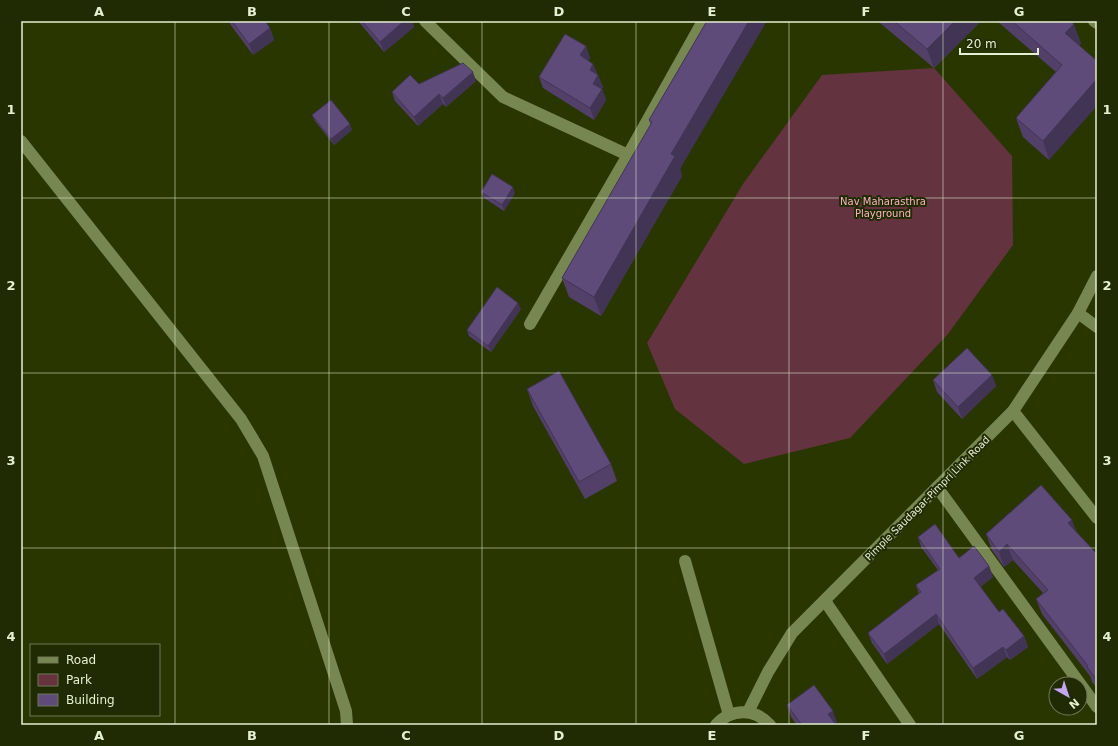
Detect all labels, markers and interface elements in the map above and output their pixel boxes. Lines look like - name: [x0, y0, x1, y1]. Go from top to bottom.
- text: A: [94, 4, 104, 19]
- text: B: [247, 4, 257, 19]
- text: C: [401, 4, 411, 19]
- text: D: [554, 4, 565, 19]
- text: E: [708, 4, 716, 19]
- text: F: [862, 4, 870, 19]
- text: G: [1014, 4, 1024, 19]
- scale bar: [960, 30, 1038, 56]
- text: 20 m: [966, 37, 997, 51]
- text: 1: [6, 102, 16, 117]
- text: 1: [1102, 102, 1112, 117]
- park label: Nav Maharasthra Playground: [840, 196, 926, 219]
- text: 2: [6, 278, 16, 293]
- text: 2: [1102, 278, 1112, 293]
- street label: Pimple Saudagar-Pimpri Link Road: [863, 434, 992, 563]
- text: 3: [6, 453, 16, 468]
- text: 3: [1102, 453, 1112, 468]
- text: 4: [6, 629, 16, 644]
- text: 4: [1102, 629, 1112, 644]
- legend: [30, 644, 160, 716]
- text: Road: [66, 653, 96, 667]
- text: Park: [66, 673, 92, 687]
- north arrow: [1048, 676, 1088, 716]
- text: Building: [66, 693, 115, 707]
- text: N: [1066, 695, 1082, 711]
- text: A: [94, 728, 104, 743]
- text: B: [247, 728, 257, 743]
- text: C: [401, 728, 411, 743]
- text: D: [554, 728, 565, 743]
- text: E: [708, 728, 716, 743]
- text: F: [862, 728, 870, 743]
- text: G: [1014, 728, 1024, 743]

